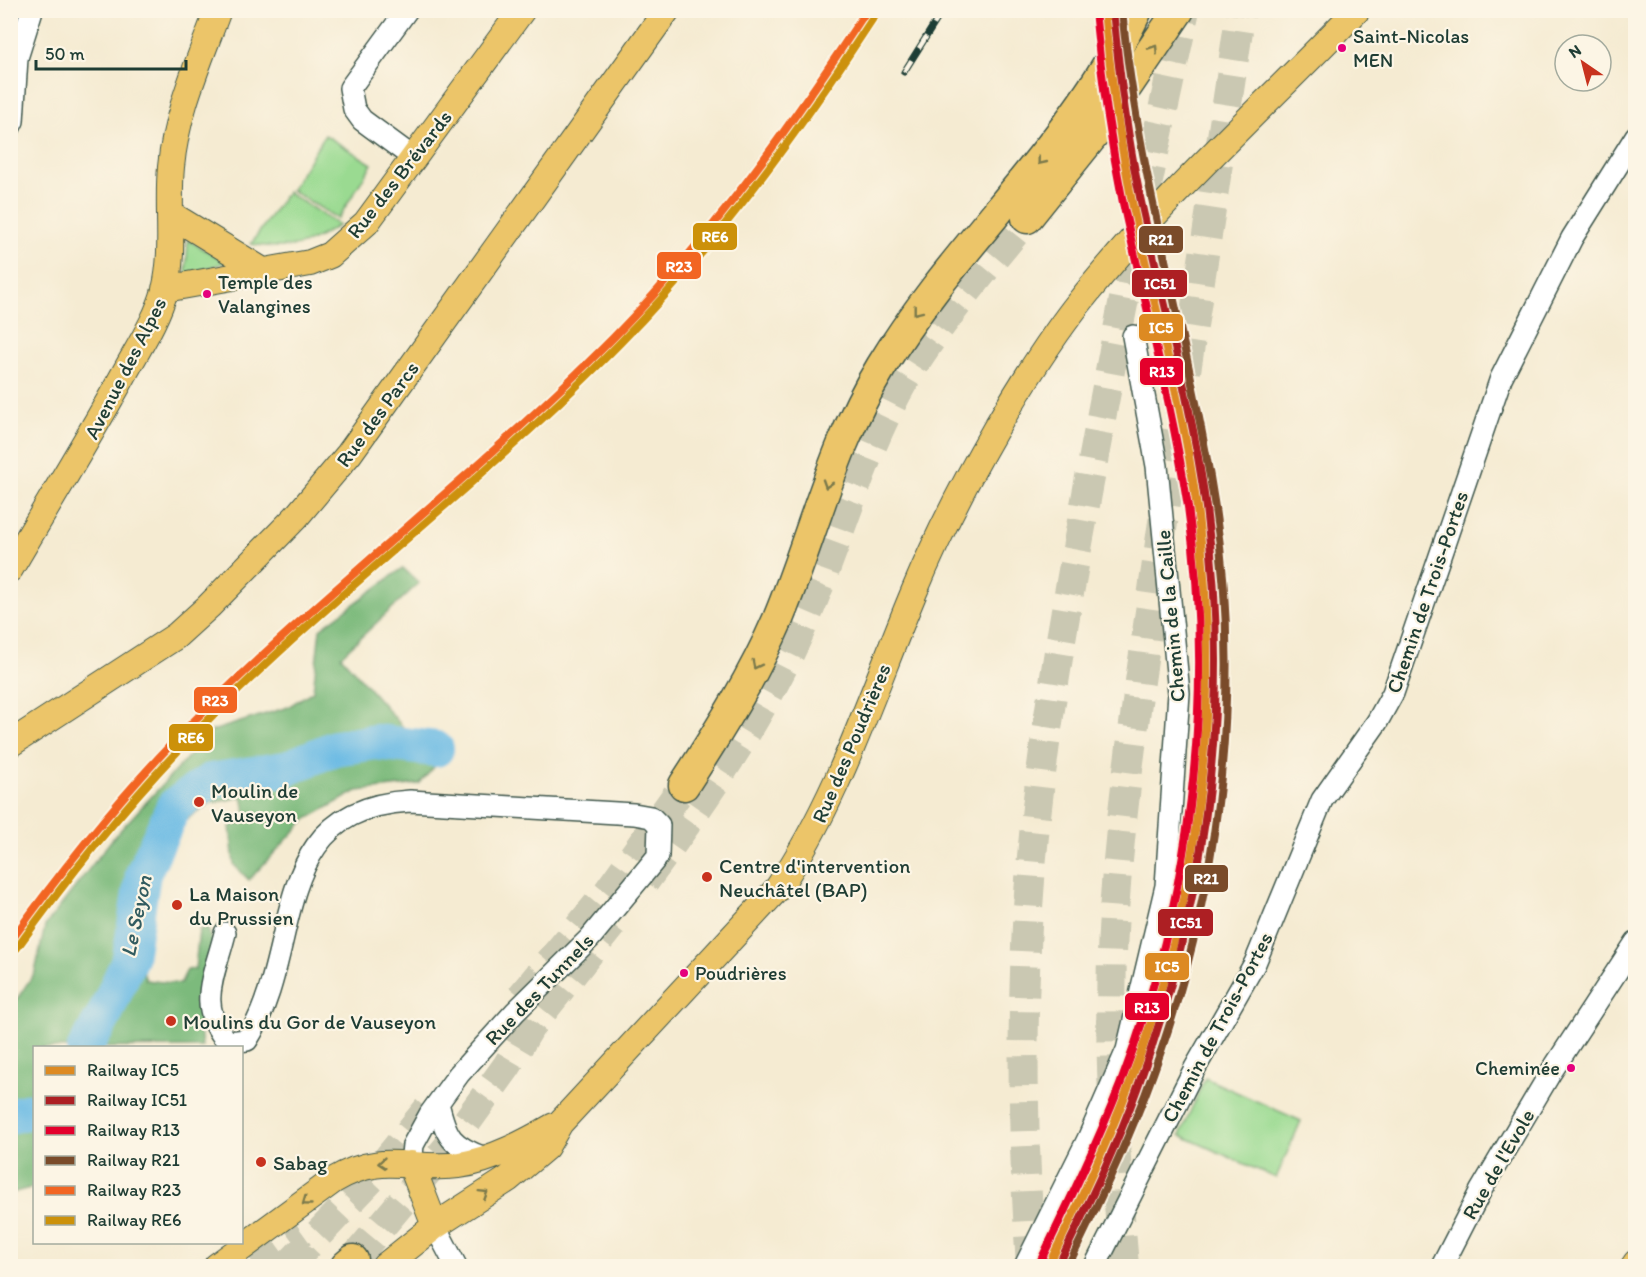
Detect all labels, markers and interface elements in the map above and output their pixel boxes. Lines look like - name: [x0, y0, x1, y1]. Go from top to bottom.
- place label: Saint-Nicolas MEN: [1353, 24, 1469, 72]
- scale bar: [36, 33, 186, 71]
- north arrow: [1553, 33, 1613, 93]
- text: N: [1565, 40, 1585, 62]
- marker: Saint-Nicolas MEN: [1336, 42, 1348, 54]
- text: 50 m: [45, 43, 85, 65]
- one-way arrow: [1147, 45, 1158, 56]
- street label: Rue des Brévards: [341, 105, 457, 243]
- one-way arrow: [1037, 154, 1048, 165]
- line badge: RE6: [692, 222, 738, 251]
- line badge: R21: [1138, 225, 1184, 254]
- text: RE6: [702, 227, 729, 246]
- text: R21: [1148, 230, 1174, 249]
- line badge: R23: [656, 251, 702, 280]
- text: R23: [666, 257, 693, 276]
- line badge: IC51: [1131, 269, 1188, 298]
- place label: Temple des Valangines: [218, 270, 313, 318]
- text: IC51: [1144, 274, 1177, 293]
- marker: Temple des Valangines: [201, 288, 213, 300]
- street label: Avenue des Alpes: [79, 293, 171, 443]
- one-way arrow: [913, 305, 924, 316]
- line badge: IC5: [1138, 313, 1184, 342]
- text: IC5: [1149, 318, 1174, 337]
- street label: Rue des Parcs: [330, 356, 424, 472]
- line badge: R13: [1139, 357, 1184, 386]
- text: R13: [1149, 362, 1175, 381]
- one-way arrow: [822, 478, 835, 489]
- street label: Chemin de Trois-Portes: [1381, 488, 1473, 696]
- street label: Chemin de la Caille: [1150, 529, 1190, 703]
- one-way arrow: [751, 658, 763, 669]
- street label: Rue des Poudrières: [806, 659, 896, 827]
- line badge: R23: [193, 686, 238, 714]
- text: R23: [202, 691, 229, 710]
- line badge: RE6: [168, 723, 214, 752]
- text: RE6: [178, 728, 205, 747]
- place label: Moulin de Vauseyon: [211, 778, 298, 827]
- marker: Moulin de Vauseyon: [192, 795, 206, 809]
- place label: Centre d'intervention Neuchâtel (BAP): [719, 853, 910, 902]
- line badge: R21: [1184, 864, 1229, 893]
- text: R21: [1193, 869, 1219, 888]
- marker: Centre d'intervention Neuchâtel (BAP): [700, 870, 714, 884]
- water label: Le Seyon: [114, 873, 158, 959]
- place label: La Maison du Prussien: [189, 881, 294, 930]
- marker: La Maison du Prussien: [170, 898, 184, 912]
- line badge: IC51: [1157, 908, 1214, 937]
- text: IC51: [1170, 913, 1203, 932]
- street label: Chemin de Trois-Portes: [1156, 927, 1278, 1127]
- street label: Rue des Tunnels: [479, 928, 599, 1050]
- line badge: IC5: [1144, 952, 1190, 981]
- text: IC5: [1155, 957, 1180, 976]
- place label: Poudrières: [695, 961, 787, 985]
- marker: Poudrières: [678, 967, 690, 979]
- line badge: R13: [1124, 992, 1170, 1021]
- text: R13: [1134, 998, 1160, 1017]
- place label: Moulins du Gor de Vauseyon: [183, 1009, 436, 1034]
- marker: Moulins du Gor de Vauseyon: [164, 1014, 178, 1028]
- legend: [33, 1046, 243, 1244]
- place label: Cheminée: [1475, 1056, 1560, 1080]
- text: Railway IC5: [87, 1059, 179, 1081]
- marker: Cheminée: [1565, 1062, 1577, 1074]
- text: Railway IC51: [87, 1089, 187, 1111]
- street label: Rue de l'Evole: [1456, 1104, 1540, 1224]
- text: Railway R13: [87, 1119, 180, 1141]
- text: Railway R21: [87, 1149, 180, 1171]
- place label: Sabag: [273, 1150, 328, 1175]
- marker: Sabag: [254, 1155, 268, 1169]
- one-way arrow: [378, 1156, 387, 1169]
- text: Railway R23: [87, 1179, 181, 1201]
- one-way arrow: [478, 1189, 488, 1201]
- one-way arrow: [301, 1194, 312, 1205]
- text: Railway RE6: [87, 1209, 181, 1231]

